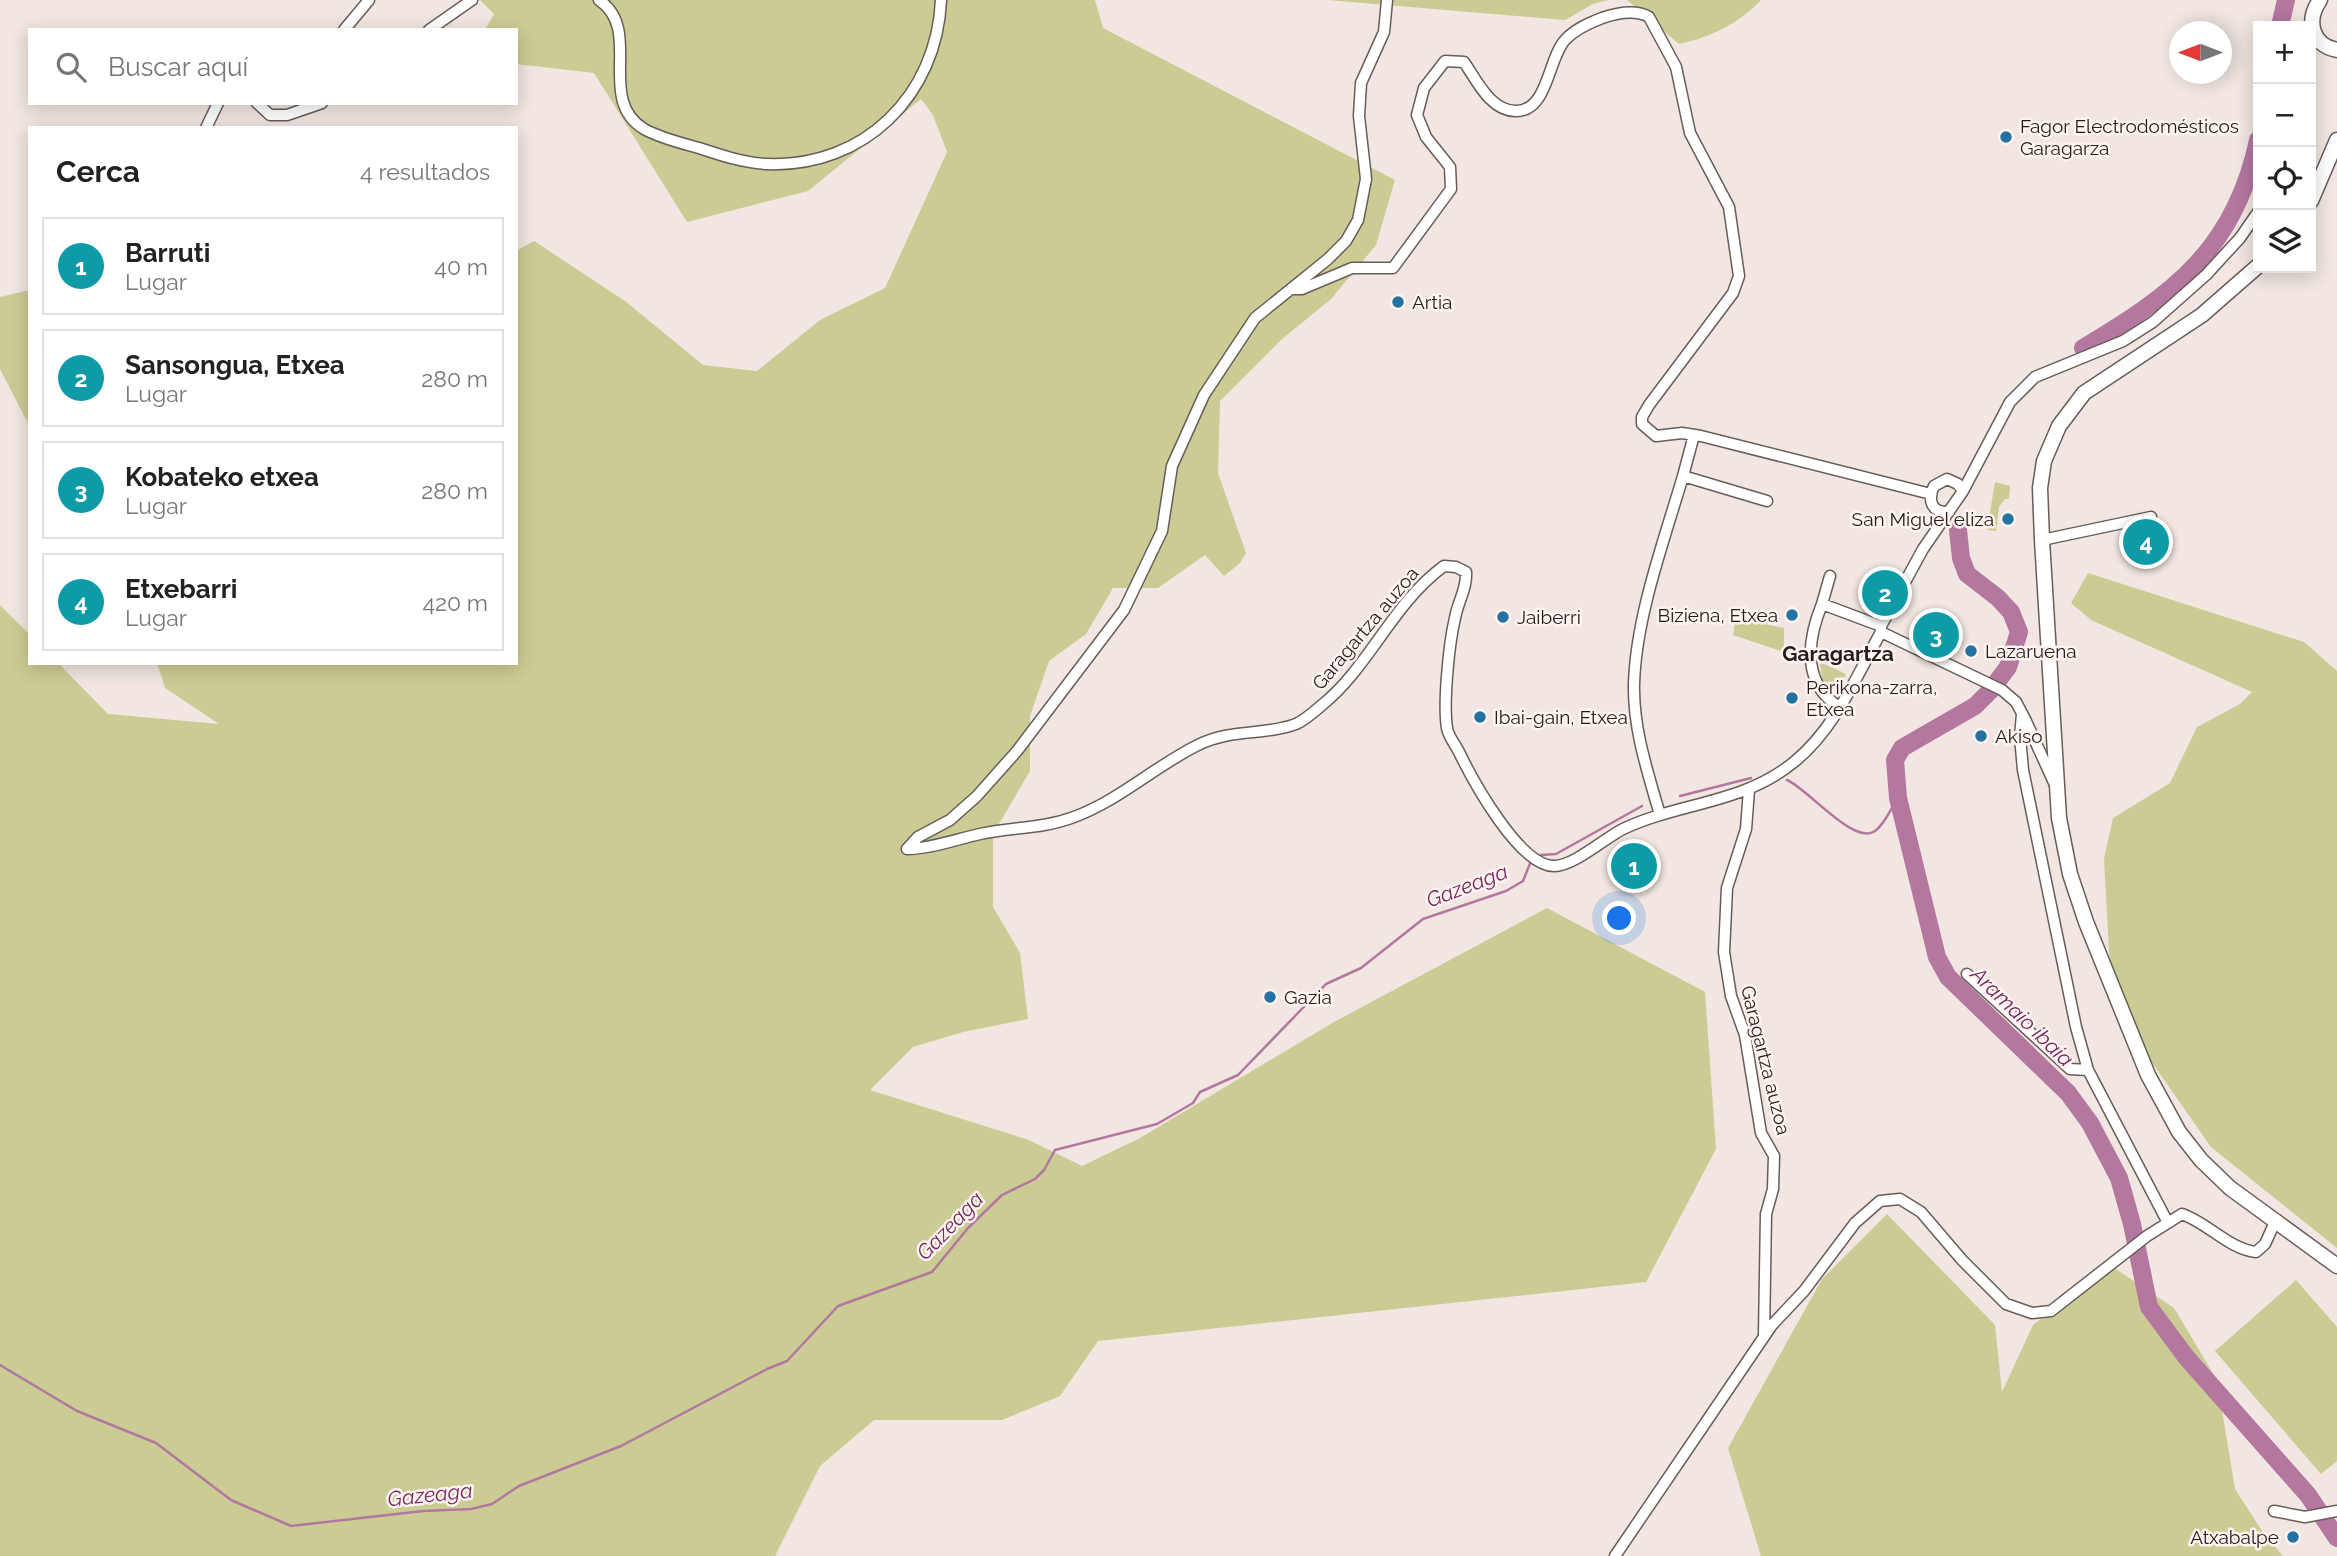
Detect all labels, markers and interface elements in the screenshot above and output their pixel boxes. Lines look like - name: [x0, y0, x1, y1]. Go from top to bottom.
- north arrow: [2169, 21, 2232, 84]
- map controls: [2253, 21, 2316, 273]
- button: +: [2253, 21, 2316, 84]
- search box: [28, 28, 518, 105]
- icon: search: [52, 48, 90, 86]
- text: Buscar aquí: [108, 52, 248, 82]
- button: −: [2253, 84, 2316, 147]
- place label: Fagor Electrodomésticos Garagarza: [2020, 115, 2239, 159]
- marker: Fagor Electrodomésticos Garagarza: [1998, 129, 2014, 145]
- button: locate: [2253, 147, 2316, 210]
- text: Cerca: [56, 154, 140, 189]
- text: 4 resultados: [360, 158, 490, 185]
- button: layers: [2253, 210, 2316, 273]
- text: Barruti: [125, 238, 210, 268]
- text: 1: [75, 253, 87, 280]
- text: 40 m: [434, 253, 488, 280]
- text: Lugar: [125, 268, 187, 295]
- place label: Artia: [1412, 291, 1452, 313]
- marker: Artia: [1390, 294, 1406, 310]
- text: Sansongua, Etxea: [125, 350, 345, 380]
- text: 2: [75, 365, 87, 392]
- text: 280 m: [421, 365, 488, 392]
- text: Lugar: [125, 380, 187, 407]
- text: Kobateko etxea: [125, 462, 319, 492]
- text: 3: [75, 477, 87, 504]
- text: 280 m: [421, 477, 488, 504]
- text: Lugar: [125, 492, 187, 519]
- place label: San Miguel eliza: [1852, 508, 1994, 530]
- marker: San Miguel eliza: [2000, 511, 2016, 527]
- pin: 4: [2123, 516, 2169, 568]
- street label: Garagartza auzoa: [1307, 562, 1423, 694]
- pin: 2: [1862, 567, 1908, 619]
- text: Etxebarri: [125, 574, 237, 604]
- text: 4: [74, 589, 88, 616]
- text: 420 m: [422, 589, 488, 616]
- text: Lugar: [125, 604, 187, 631]
- place label: Biziena, Etxea: [1658, 604, 1778, 626]
- place label: Jaiberri: [1517, 606, 1581, 628]
- marker: Biziena, Etxea: [1784, 607, 1800, 623]
- marker: Jaiberri: [1495, 609, 1511, 625]
- pin: 3: [1913, 609, 1959, 661]
- place label: Lazaruena: [1985, 640, 2077, 662]
- district label: Garagartza: [1782, 641, 1894, 666]
- marker: Lazaruena: [1963, 643, 1979, 659]
- place label: Perikona-zarra, Etxea: [1806, 676, 1937, 720]
- marker: Perikona-zarra, Etxea: [1784, 690, 1800, 706]
- place label: Ibai-gain, Etxea: [1494, 706, 1628, 728]
- marker: Ibai-gain, Etxea: [1472, 709, 1488, 725]
- place label: Akiso: [1995, 725, 2043, 747]
- marker: Akiso: [1973, 728, 1989, 744]
- pin: 1: [1611, 840, 1657, 892]
- water label: Gazeaga: [1422, 859, 1511, 912]
- your location: [1602, 901, 1636, 935]
- water label: Aramaio ibaia: [1965, 961, 2079, 1072]
- street label: Garagartza auzoa: [1737, 983, 1795, 1137]
- place label: Gazia: [1284, 986, 1332, 1008]
- marker: Gazia: [1262, 989, 1278, 1005]
- water label: Gazeaga: [911, 1186, 988, 1265]
- water label: Gazeaga: [386, 1478, 474, 1511]
- place label: Atxabalpe: [2190, 1526, 2279, 1548]
- marker: Atxabalpe: [2285, 1529, 2301, 1545]

